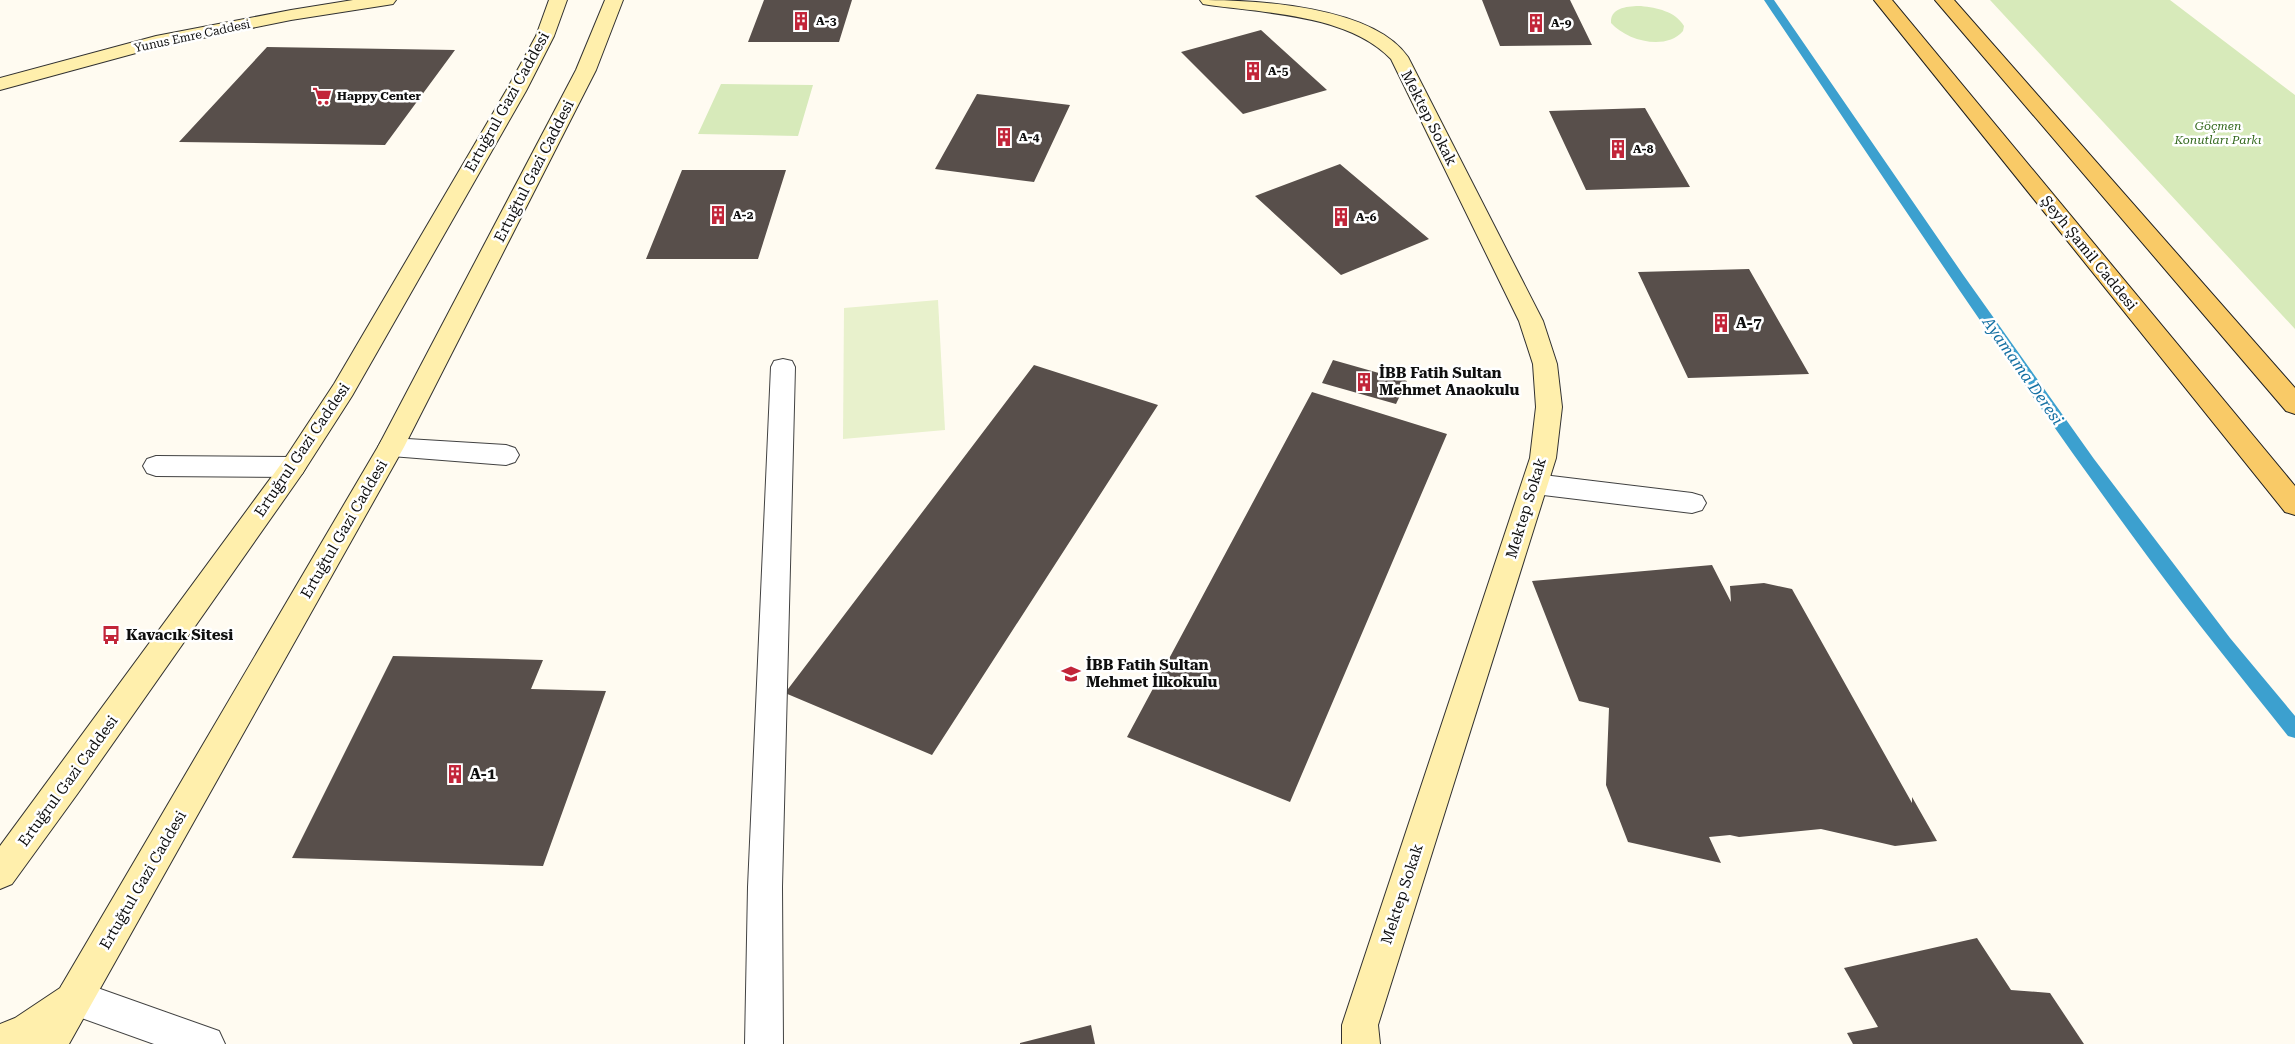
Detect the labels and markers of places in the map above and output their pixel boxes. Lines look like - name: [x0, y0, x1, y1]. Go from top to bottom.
- building icon: A-3: [790, 10, 812, 32]
- building icon: A-9: [1525, 12, 1547, 34]
- place label: A-3: [816, 14, 837, 28]
- place label: A-9: [1551, 16, 1572, 30]
- building icon: A-5: [1242, 60, 1264, 82]
- place label: A-5: [1268, 64, 1289, 78]
- supermarket icon: Happy Center: [311, 85, 333, 107]
- place label: Happy Center: [337, 89, 422, 103]
- building icon: A-4: [993, 126, 1015, 148]
- place label: A-4: [1019, 130, 1040, 144]
- building icon: A-8: [1607, 138, 1629, 160]
- place label: A-8: [1633, 142, 1654, 156]
- building icon: A-2: [707, 204, 729, 226]
- building icon: A-6: [1330, 206, 1352, 228]
- place label: A-2: [733, 208, 754, 222]
- place label: A-6: [1356, 210, 1377, 224]
- building icon: A-7: [1710, 312, 1732, 334]
- place label: A-7: [1736, 314, 1762, 332]
- place label: İBB Fatih Sultan Mehmet Anaokulu: [1379, 364, 1519, 399]
- building icon: İBB Fatih Sultan Mehmet Anaokulu: [1353, 371, 1375, 393]
- bus stop icon: Kavacık Sitesi: [100, 624, 122, 646]
- place label: Kavacık Sitesi: [126, 626, 233, 644]
- place label: İBB Fatih Sultan Mehmet İlkokulu: [1086, 656, 1217, 691]
- school or university icon: İBB Fatih Sultan Mehmet İlkokulu: [1060, 663, 1082, 685]
- building icon: A-1: [444, 763, 466, 785]
- place label: A-1: [470, 765, 496, 783]

